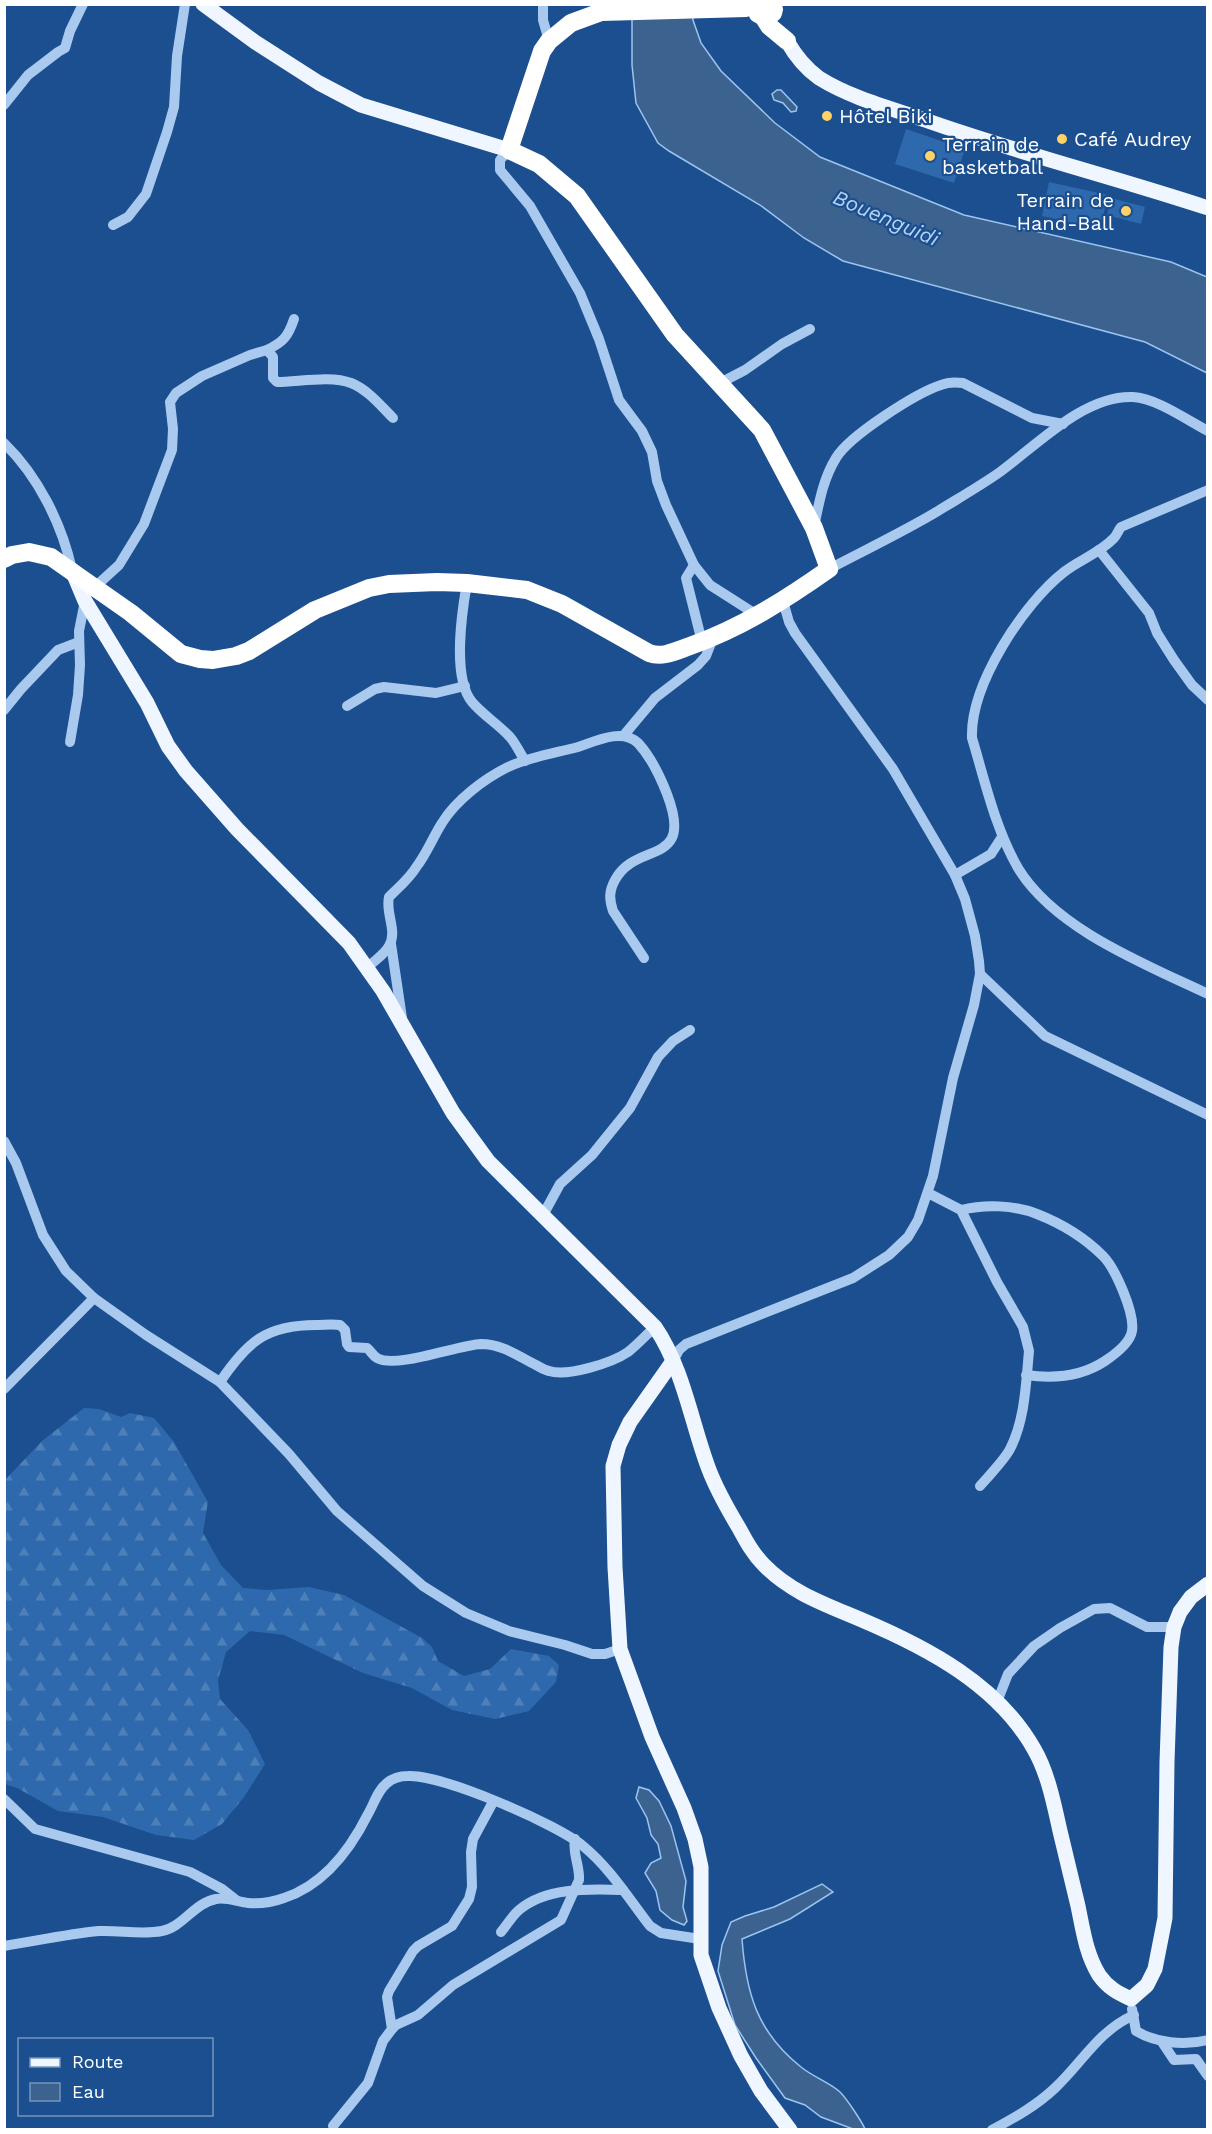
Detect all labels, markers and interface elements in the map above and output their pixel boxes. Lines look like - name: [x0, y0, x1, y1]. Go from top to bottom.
- place label: Hôtel Biki: [839, 104, 933, 128]
- marker: Hôtel Biki: [820, 109, 834, 123]
- place label: Café Audrey: [1074, 127, 1192, 151]
- place label: Terrain de basketball: [942, 132, 1043, 179]
- marker: Café Audrey: [1055, 132, 1069, 146]
- marker: Terrain de basketball: [923, 149, 937, 163]
- water label: Bouenguidi: [830, 184, 943, 251]
- place label: Terrain de Hand-Ball: [1016, 188, 1114, 235]
- marker: Terrain de Hand-Ball: [1119, 204, 1133, 218]
- legend: [18, 2038, 213, 2116]
- text: Route: [72, 2051, 124, 2072]
- text: Eau: [72, 2081, 105, 2102]

